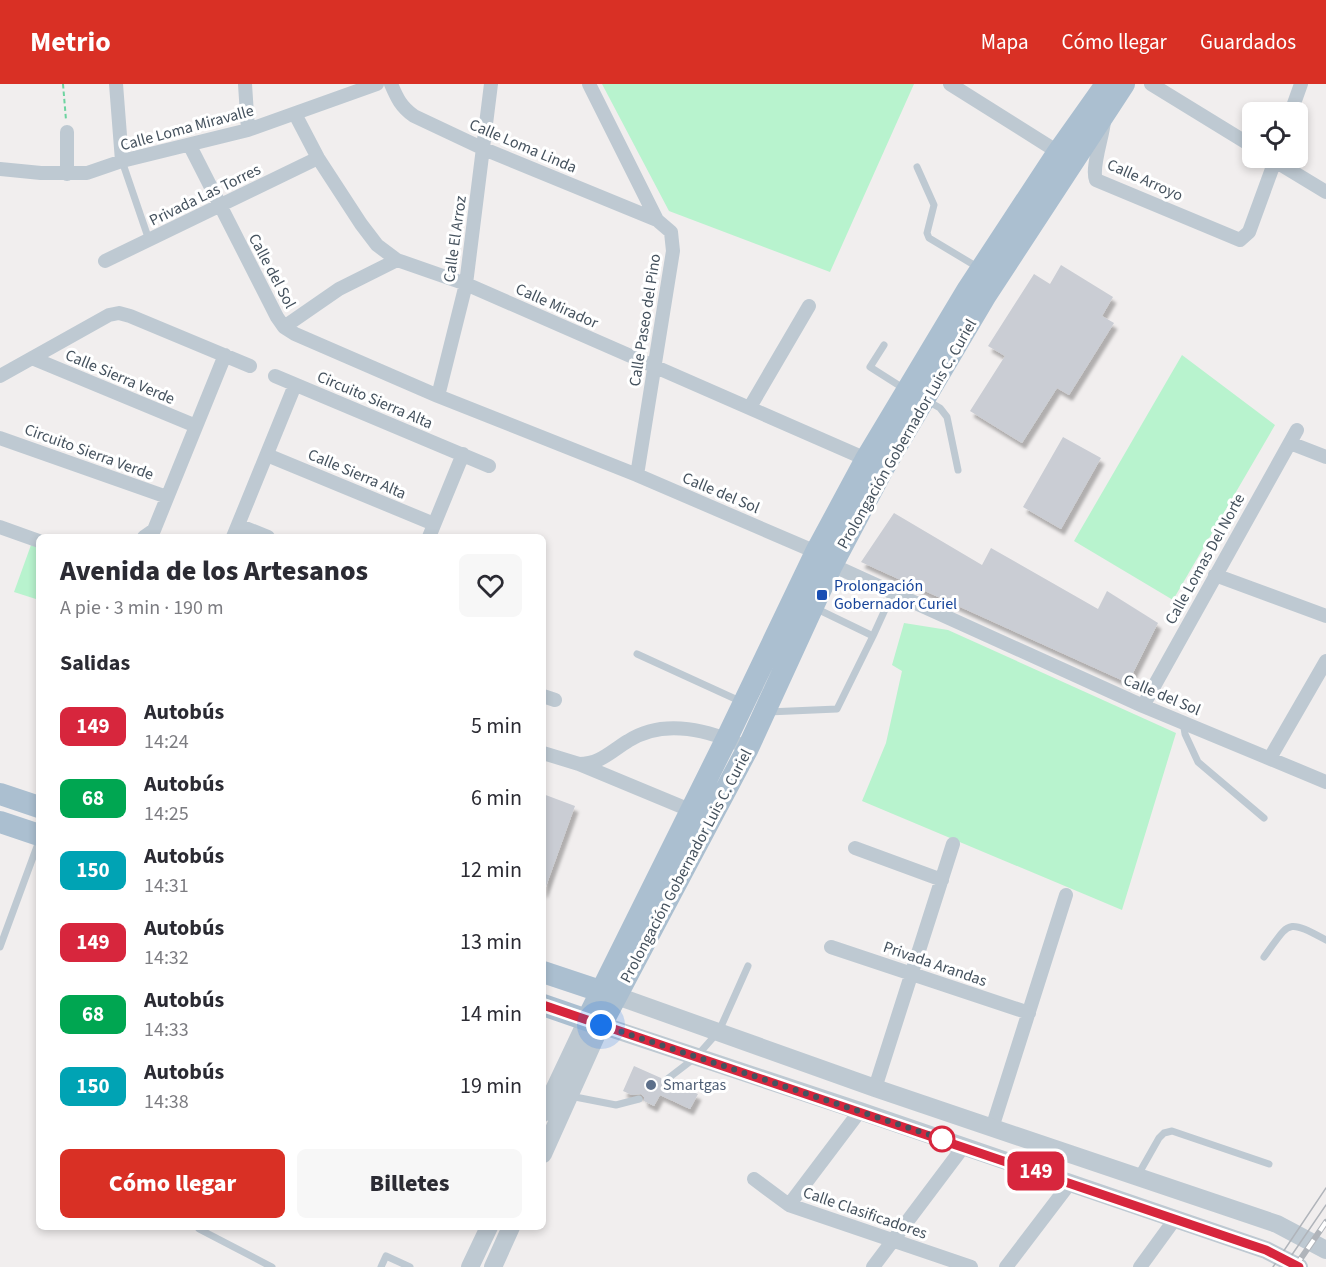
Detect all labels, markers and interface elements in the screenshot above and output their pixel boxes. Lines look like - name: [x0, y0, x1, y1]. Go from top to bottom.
- text: Metrio: [30, 22, 111, 62]
- text: Mapa: [981, 27, 1029, 57]
- text: Cómo llegar: [1062, 27, 1167, 57]
- text: Guardados: [1200, 27, 1296, 57]
- street label: Calle Loma Miravalle: [118, 100, 256, 156]
- map controls: [1242, 102, 1308, 168]
- button: locate: [1242, 102, 1308, 168]
- street label: Calle Loma Linda: [466, 113, 580, 179]
- street label: Calle Arroyo: [1104, 154, 1186, 206]
- street label: Privada Las Torres: [146, 158, 265, 232]
- street label: Calle El Arroz: [438, 194, 472, 284]
- street label: Calle del Sol: [243, 230, 301, 312]
- street label: Calle Paseo del Pino: [624, 252, 666, 388]
- street label: Calle Mirador: [512, 278, 602, 334]
- street label: Prolongación Gobernador Luis C. Curiel: [832, 315, 982, 553]
- street label: Calle Sierra Verde: [62, 344, 178, 410]
- street label: Circuito Sierra Alta: [314, 366, 436, 434]
- street label: Circuito Sierra Verde: [21, 418, 157, 486]
- street label: Calle Sierra Alta: [304, 443, 410, 505]
- street label: Calle del Sol: [679, 467, 763, 519]
- street label: Calle Lomas Del Norte: [1160, 489, 1250, 629]
- text: Avenida de los Artesanos: [60, 551, 368, 591]
- button: heart: [459, 554, 522, 617]
- place label: Prolongación Gobernador Curiel: [834, 575, 957, 615]
- marker: Prolongación Gobernador Curiel: [815, 588, 829, 602]
- text: A pie · 3 min · 190 m: [60, 594, 224, 622]
- text: Salidas: [60, 647, 130, 679]
- street label: Calle del Sol: [1120, 669, 1204, 721]
- text: Autobús: [144, 696, 224, 728]
- text: 5 min: [471, 710, 522, 742]
- text: 149: [76, 711, 110, 741]
- text: 14:24: [144, 728, 189, 756]
- street label: Prolongación Gobernador Luis C. Curiel: [615, 745, 757, 987]
- text: Autobús: [144, 768, 224, 800]
- text: 6 min: [471, 782, 522, 814]
- text: 68: [82, 783, 104, 813]
- text: 14:25: [144, 800, 189, 828]
- text: Autobús: [144, 840, 224, 872]
- text: 12 min: [460, 854, 522, 886]
- text: 150: [76, 855, 110, 885]
- text: 14:31: [144, 872, 189, 900]
- text: Autobús: [144, 912, 224, 944]
- text: 13 min: [460, 926, 522, 958]
- text: 149: [76, 927, 110, 957]
- street label: Privada Arandas: [880, 936, 990, 992]
- text: 14:32: [144, 944, 189, 972]
- text: Autobús: [144, 984, 224, 1016]
- text: 14 min: [460, 998, 522, 1030]
- text: 68: [82, 999, 104, 1029]
- your location: [586, 1010, 616, 1040]
- text: 14:33: [144, 1016, 189, 1044]
- text: Autobús: [144, 1056, 224, 1088]
- text: 19 min: [460, 1070, 522, 1102]
- text: 150: [76, 1071, 110, 1101]
- place label: Smartgas: [663, 1074, 727, 1096]
- marker: Smartgas: [644, 1078, 658, 1092]
- text: 14:38: [144, 1088, 189, 1116]
- unlabelled marker: [929, 1126, 955, 1152]
- button: Cómo llegar: [60, 1149, 285, 1218]
- button: Billetes: [297, 1149, 522, 1218]
- line badge: 149: [1002, 1152, 1070, 1190]
- text: 149: [1019, 1156, 1053, 1186]
- street label: Calle Clasificadores: [800, 1181, 930, 1245]

